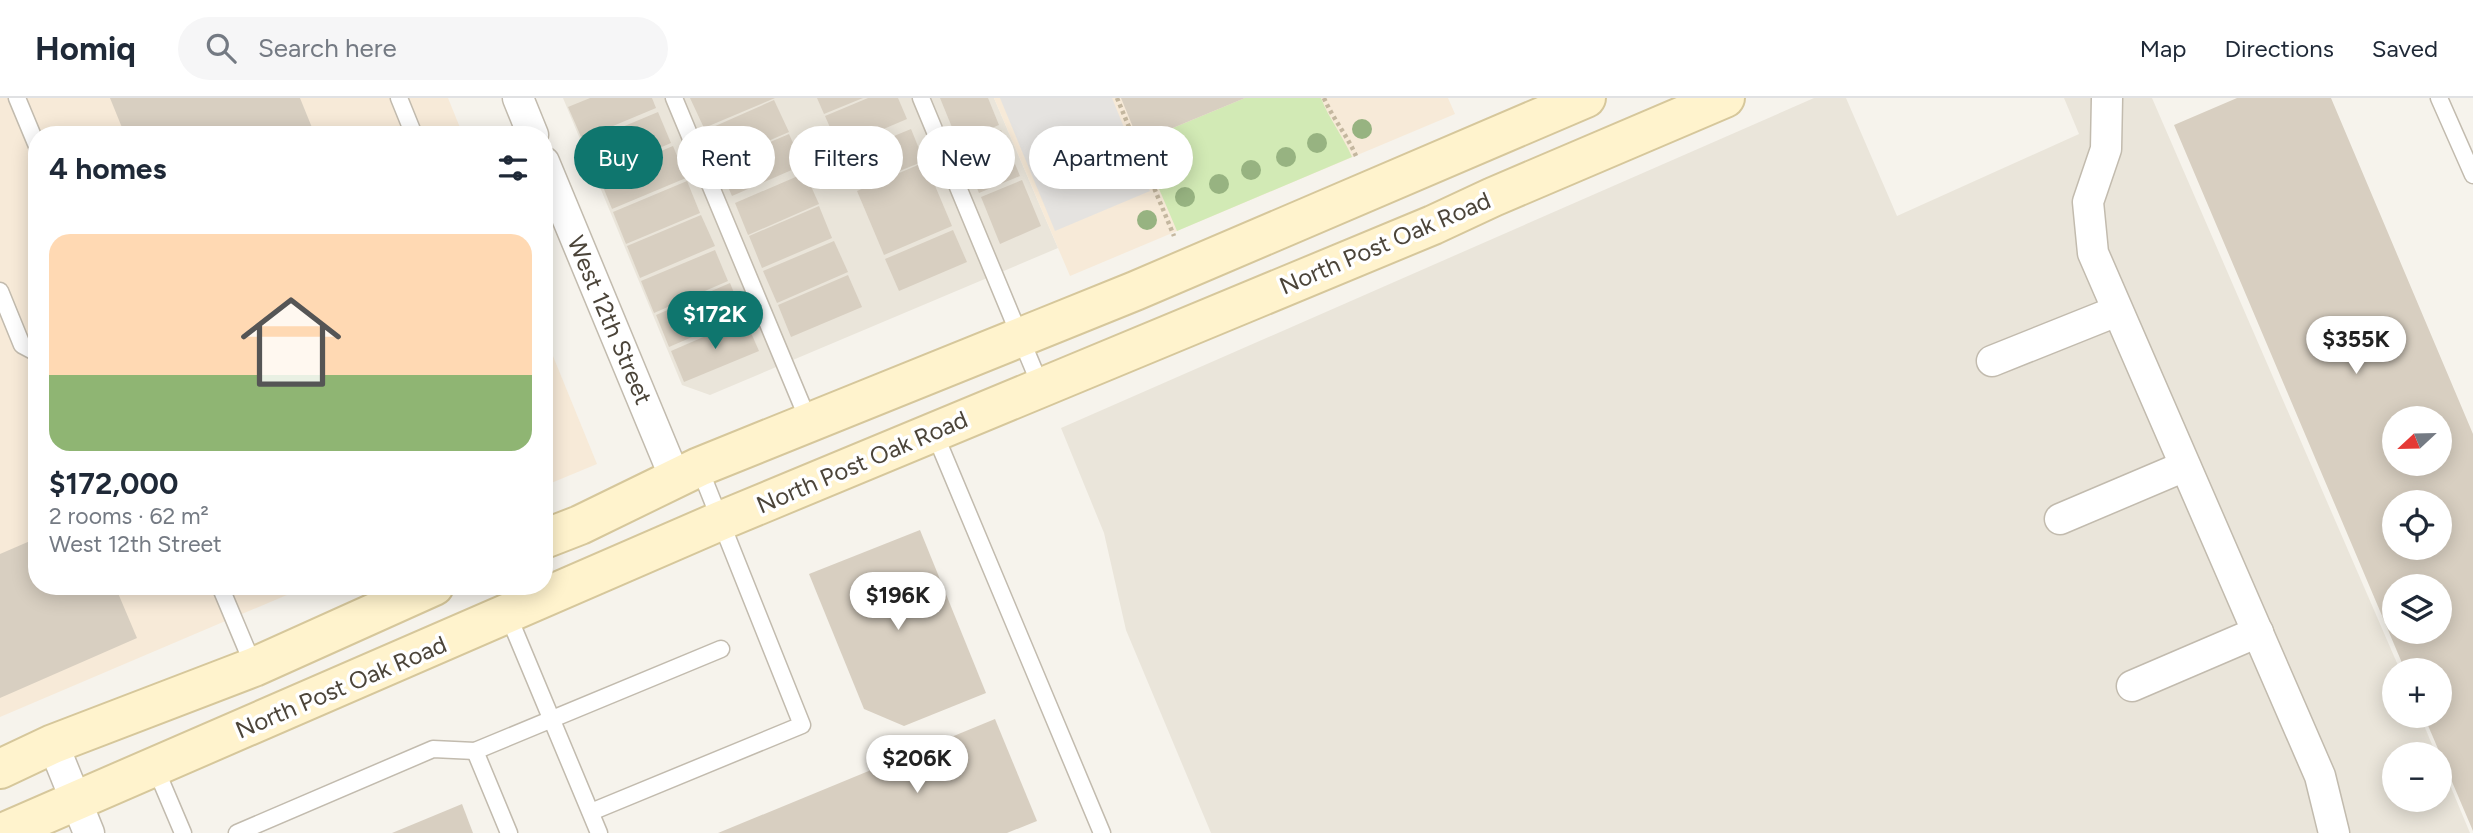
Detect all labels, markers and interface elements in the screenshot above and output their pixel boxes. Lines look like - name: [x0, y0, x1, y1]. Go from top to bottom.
- search box: [178, 17, 668, 80]
- text: Homiq: [35, 29, 136, 68]
- icon: search: [202, 29, 240, 67]
- text: Search here: [258, 32, 397, 64]
- text: Map: [2140, 34, 2186, 63]
- text: Directions: [2224, 34, 2334, 63]
- text: Saved: [2372, 34, 2438, 63]
- chip: Buy: [574, 126, 663, 189]
- chip: Rent: [677, 126, 775, 189]
- chip: Filters: [789, 126, 903, 189]
- chip: New: [917, 126, 1015, 189]
- chip: Apartment: [1029, 126, 1193, 189]
- icon: filters: [494, 149, 532, 187]
- text: 4 homes: [49, 150, 166, 187]
- street label: North Post Oak Road: [1275, 185, 1495, 301]
- street label: West 12th Street: [561, 231, 659, 409]
- icon: home: [228, 279, 354, 405]
- pin: $172K: [666, 292, 764, 351]
- text: $172K: [683, 300, 747, 328]
- pin: $355K: [2307, 316, 2405, 376]
- text: $355K: [2322, 325, 2390, 353]
- street label: North Post Oak Road: [752, 404, 972, 520]
- north arrow: [2382, 406, 2452, 476]
- map controls: [2382, 406, 2452, 812]
- text: $172,000: [49, 465, 178, 502]
- button: locate: [2382, 490, 2452, 560]
- text: 2 rooms · 62 m²: [49, 502, 209, 530]
- text: West 12th Street: [49, 530, 222, 558]
- pin: $196K: [849, 573, 947, 632]
- button: layers: [2382, 574, 2452, 644]
- text: $196K: [866, 581, 930, 609]
- street label: North Post Oak Road: [231, 629, 451, 745]
- button: +: [2382, 658, 2452, 728]
- pin: $206K: [868, 736, 966, 795]
- button: −: [2382, 742, 2452, 812]
- text: $206K: [882, 744, 952, 772]

